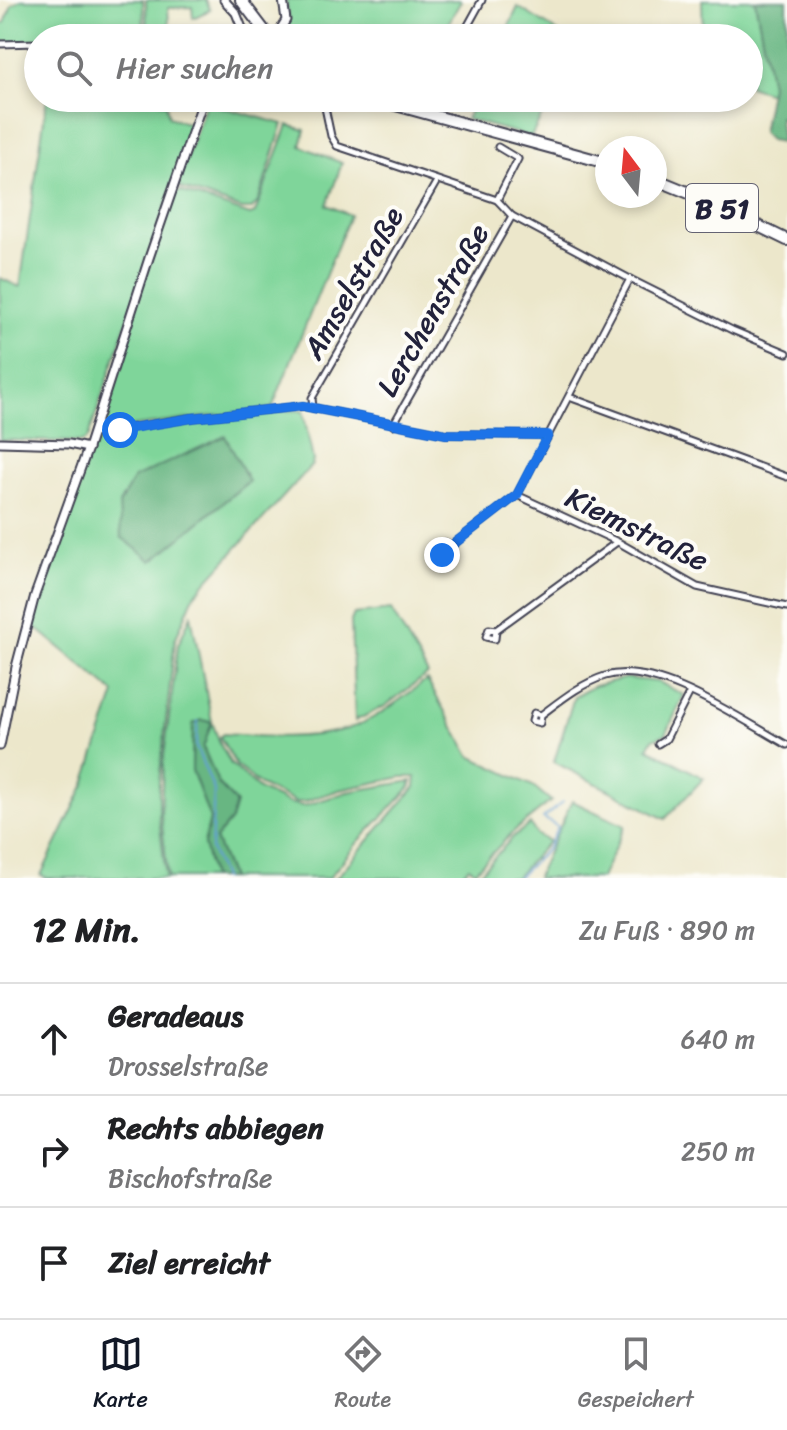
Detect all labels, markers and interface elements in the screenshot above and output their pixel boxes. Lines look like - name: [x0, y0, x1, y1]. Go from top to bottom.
- search box: [24, 24, 763, 112]
- text: Hier suchen: [116, 41, 273, 95]
- icon: search: [52, 46, 96, 90]
- north arrow: [595, 136, 667, 208]
- road number: B 51: [686, 184, 758, 232]
- street label: Amselstraße: [287, 196, 419, 371]
- street label: Lerchenstraße: [361, 213, 505, 407]
- route start: [102, 412, 138, 448]
- street label: Kiemstraße: [556, 471, 718, 587]
- route end: [424, 537, 460, 573]
- text: 12 Min.: [32, 900, 141, 960]
- text: Zu Fuß · 890 m: [579, 907, 755, 953]
- text: Geradeaus: [108, 989, 243, 1043]
- text: 640 m: [681, 1016, 755, 1062]
- icon: ahead: [32, 1017, 76, 1061]
- text: Drosselstraße: [108, 1043, 268, 1089]
- text: Rechts abbiegen: [108, 1101, 324, 1155]
- text: 250 m: [681, 1128, 755, 1174]
- icon: right: [32, 1129, 76, 1173]
- text: Bischofstraße: [108, 1155, 272, 1201]
- text: Ziel erreicht: [108, 1236, 270, 1290]
- icon: arrive: [32, 1241, 76, 1285]
- tab: Karte: [93, 1332, 148, 1419]
- tab: Route: [334, 1332, 391, 1419]
- tab: Gespeichert: [578, 1332, 694, 1419]

